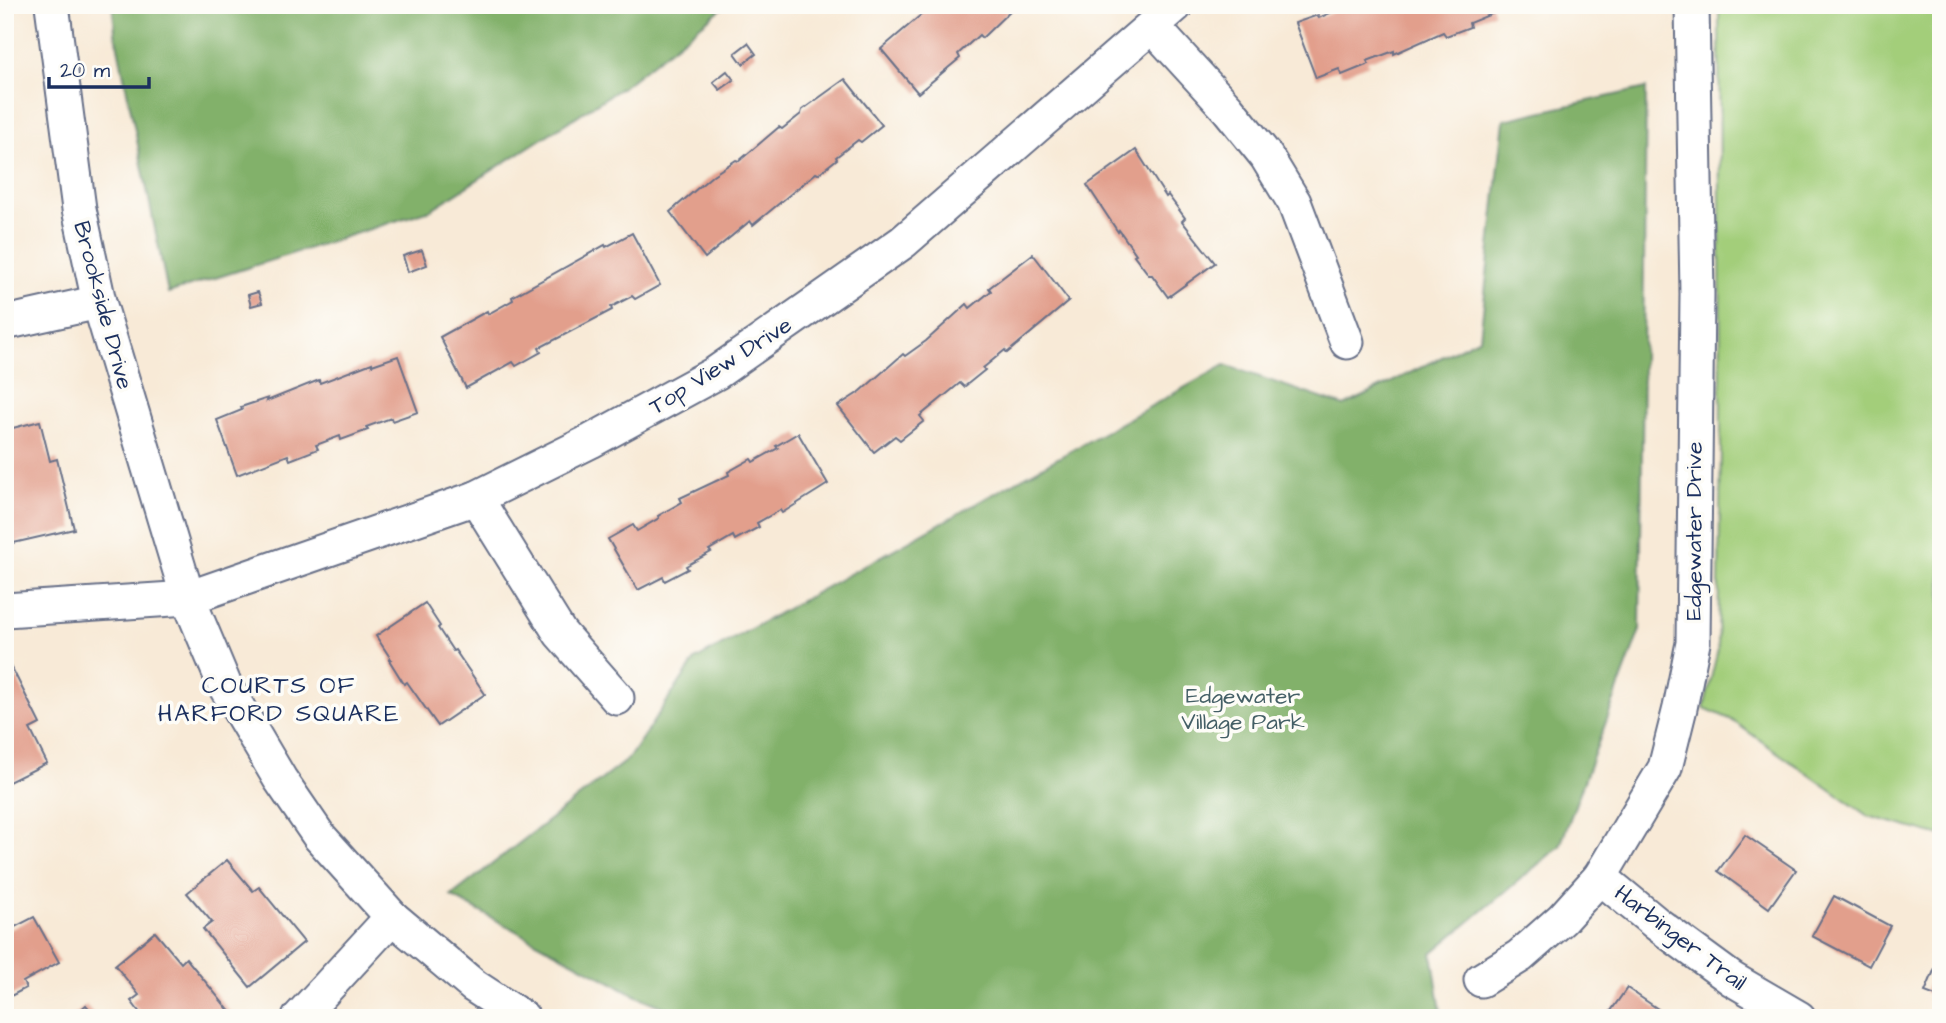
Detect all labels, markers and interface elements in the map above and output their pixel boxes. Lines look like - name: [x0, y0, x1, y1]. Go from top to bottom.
- scale bar: [49, 46, 149, 90]
- text: 20 m: [60, 56, 111, 85]
- street label: Brookside Drive: [65, 218, 141, 393]
- street label: Top View Drive: [643, 309, 798, 423]
- street label: Edgewater Drive: [1678, 441, 1711, 621]
- district label: COURTS OF HARFORD SQUARE: [158, 669, 400, 731]
- park label: Edgewater Village Park: [1181, 680, 1305, 739]
- street label: Harbinger Trail: [1607, 877, 1753, 999]

